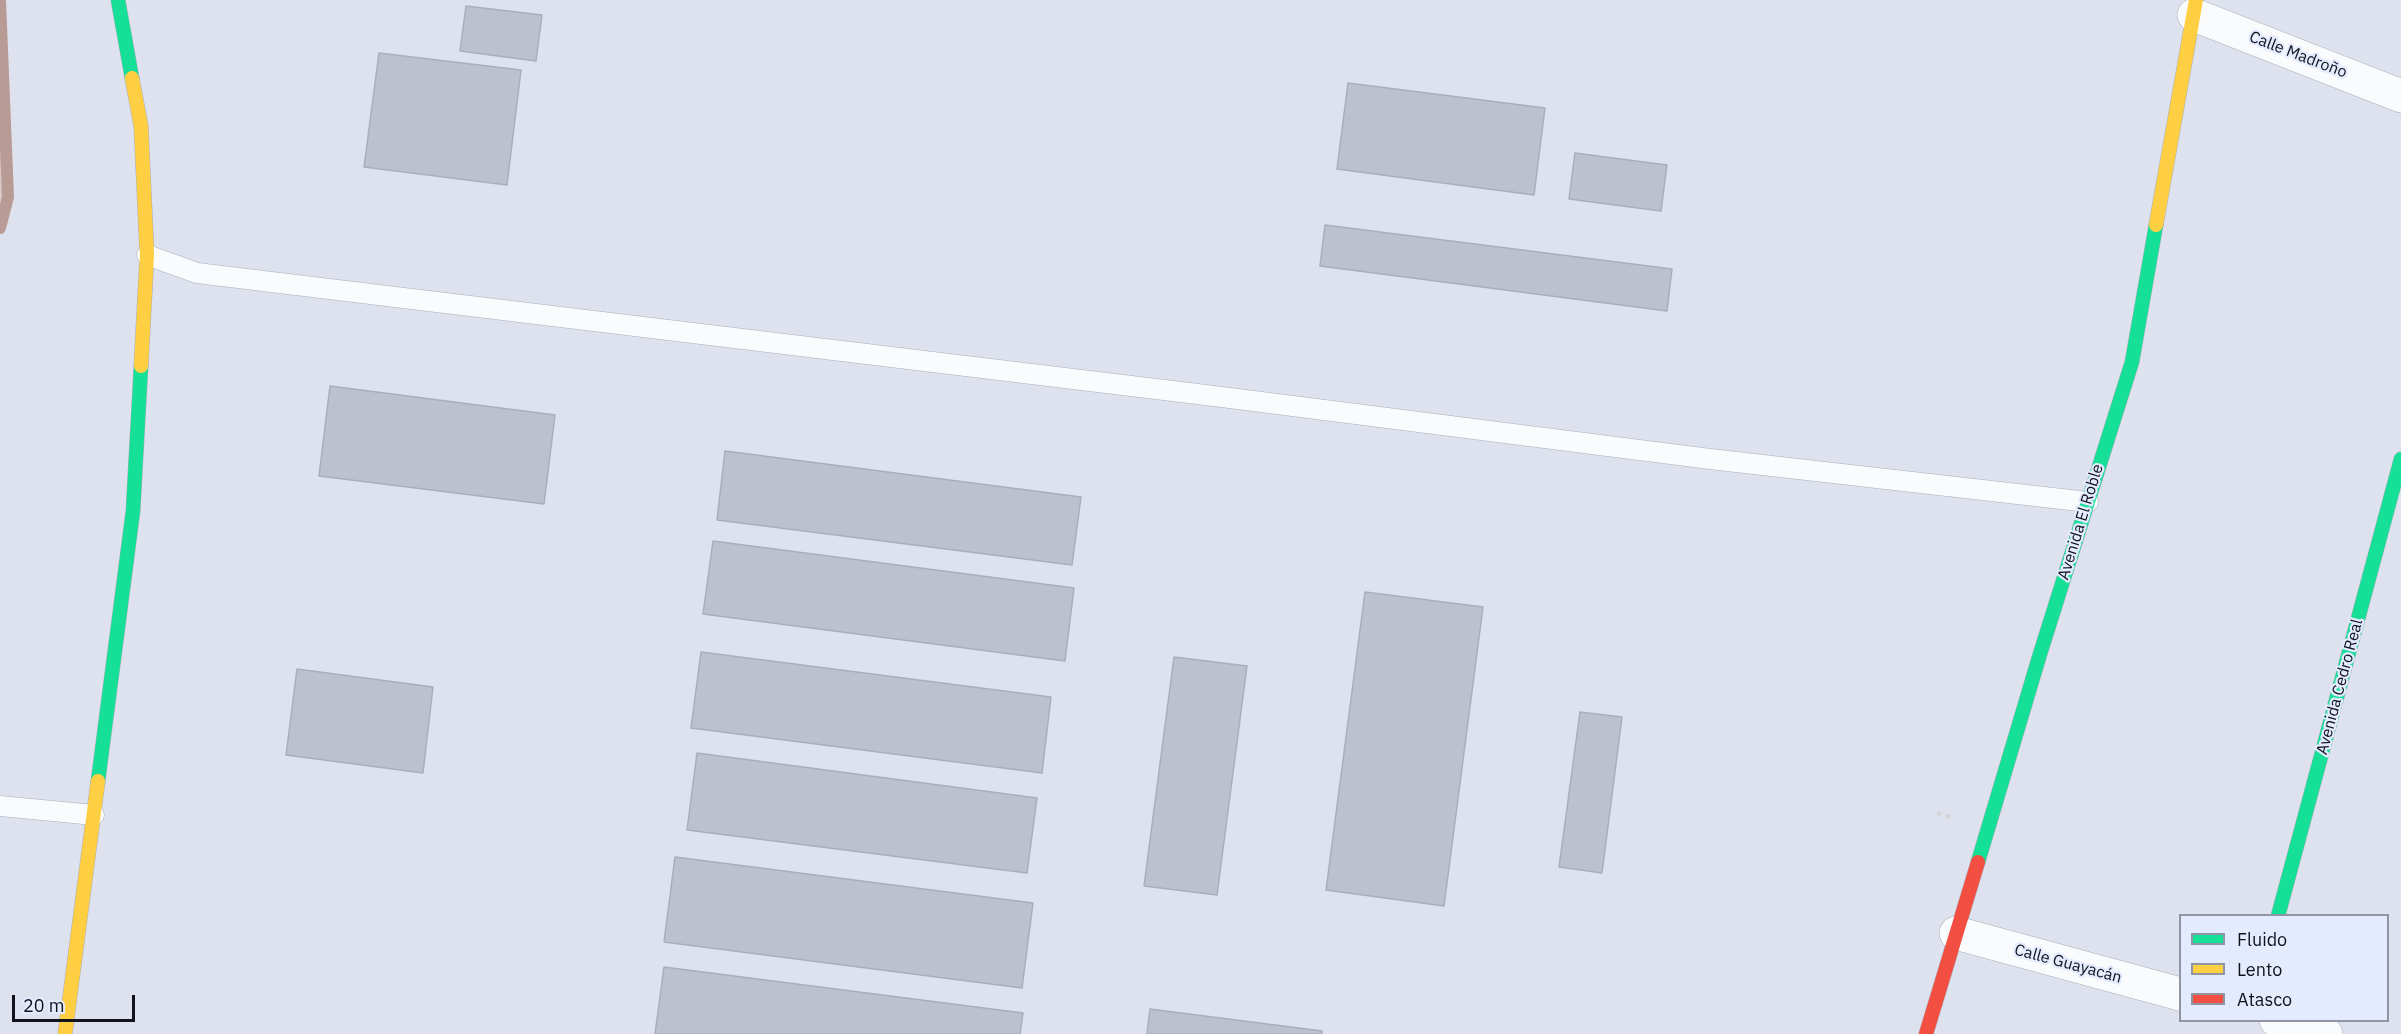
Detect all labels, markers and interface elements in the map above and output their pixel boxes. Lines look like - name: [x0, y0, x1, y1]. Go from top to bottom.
- street label: Calle Madroño: [2246, 28, 2350, 82]
- street label: Avenida El Roble: [2054, 462, 2108, 582]
- street label: Avenida Cedro Real: [2313, 617, 2367, 757]
- legend: [2179, 914, 2389, 1022]
- text: Fluido: [2237, 928, 2287, 951]
- street label: Calle Guayacán: [2012, 940, 2124, 988]
- text: Lento: [2237, 958, 2282, 981]
- scale bar: [15, 983, 138, 1021]
- text: Atasco: [2237, 988, 2292, 1011]
- text: 20 m: [23, 994, 65, 1017]

